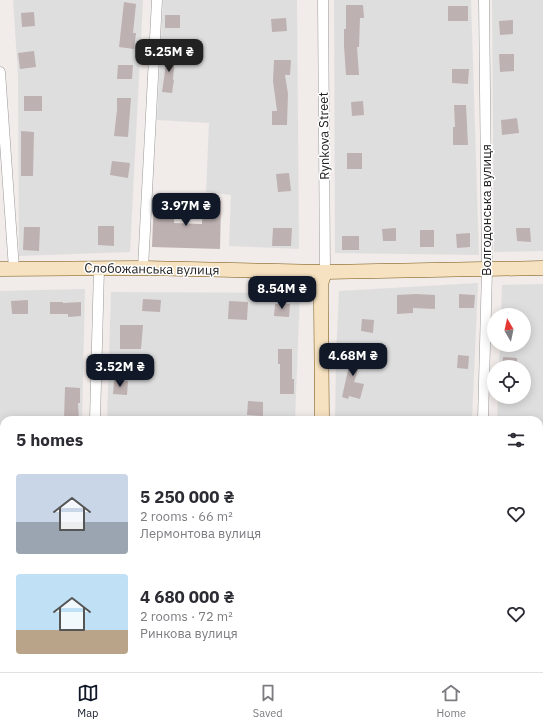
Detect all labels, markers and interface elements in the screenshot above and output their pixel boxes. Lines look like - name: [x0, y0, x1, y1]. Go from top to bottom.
- pin: 5.25M ₴: [132, 39, 206, 73]
- text: 5.25M ₴: [144, 43, 194, 60]
- street label: Rynkova Street: [315, 92, 333, 180]
- street label: Волгодонська вулиця: [478, 144, 495, 276]
- pin: 3.97M ₴: [149, 193, 223, 227]
- text: 3.97M ₴: [161, 197, 211, 214]
- street label: Слобожанська вулиця: [84, 259, 220, 279]
- pin: 8.54M ₴: [245, 276, 319, 310]
- text: 8.54M ₴: [257, 280, 307, 297]
- north arrow: [487, 308, 531, 352]
- map controls: [487, 308, 531, 404]
- pin: 4.68M ₴: [316, 343, 390, 377]
- text: 4.68M ₴: [328, 347, 378, 364]
- pin: 3.52M ₴: [83, 354, 157, 388]
- text: 3.52M ₴: [95, 358, 145, 375]
- button: locate: [487, 360, 531, 404]
- text: 5 homes: [16, 429, 83, 451]
- icon: filters: [505, 429, 527, 451]
- text: 5 250 000 ₴: [140, 486, 234, 508]
- icon: home: [48, 490, 96, 538]
- icon: heart: [505, 503, 527, 525]
- text: 2 rooms · 66 m²: [140, 508, 233, 525]
- text: Лермонтова вулиця: [140, 525, 261, 542]
- text: 4 680 000 ₴: [140, 586, 234, 608]
- icon: home: [48, 590, 96, 638]
- icon: heart: [505, 603, 527, 625]
- text: 2 rooms · 72 m²: [140, 608, 233, 625]
- text: Ринкова вулиця: [140, 625, 238, 642]
- tab: Map: [77, 682, 99, 720]
- tab: Saved: [253, 682, 283, 720]
- tab: Home: [436, 682, 466, 720]

